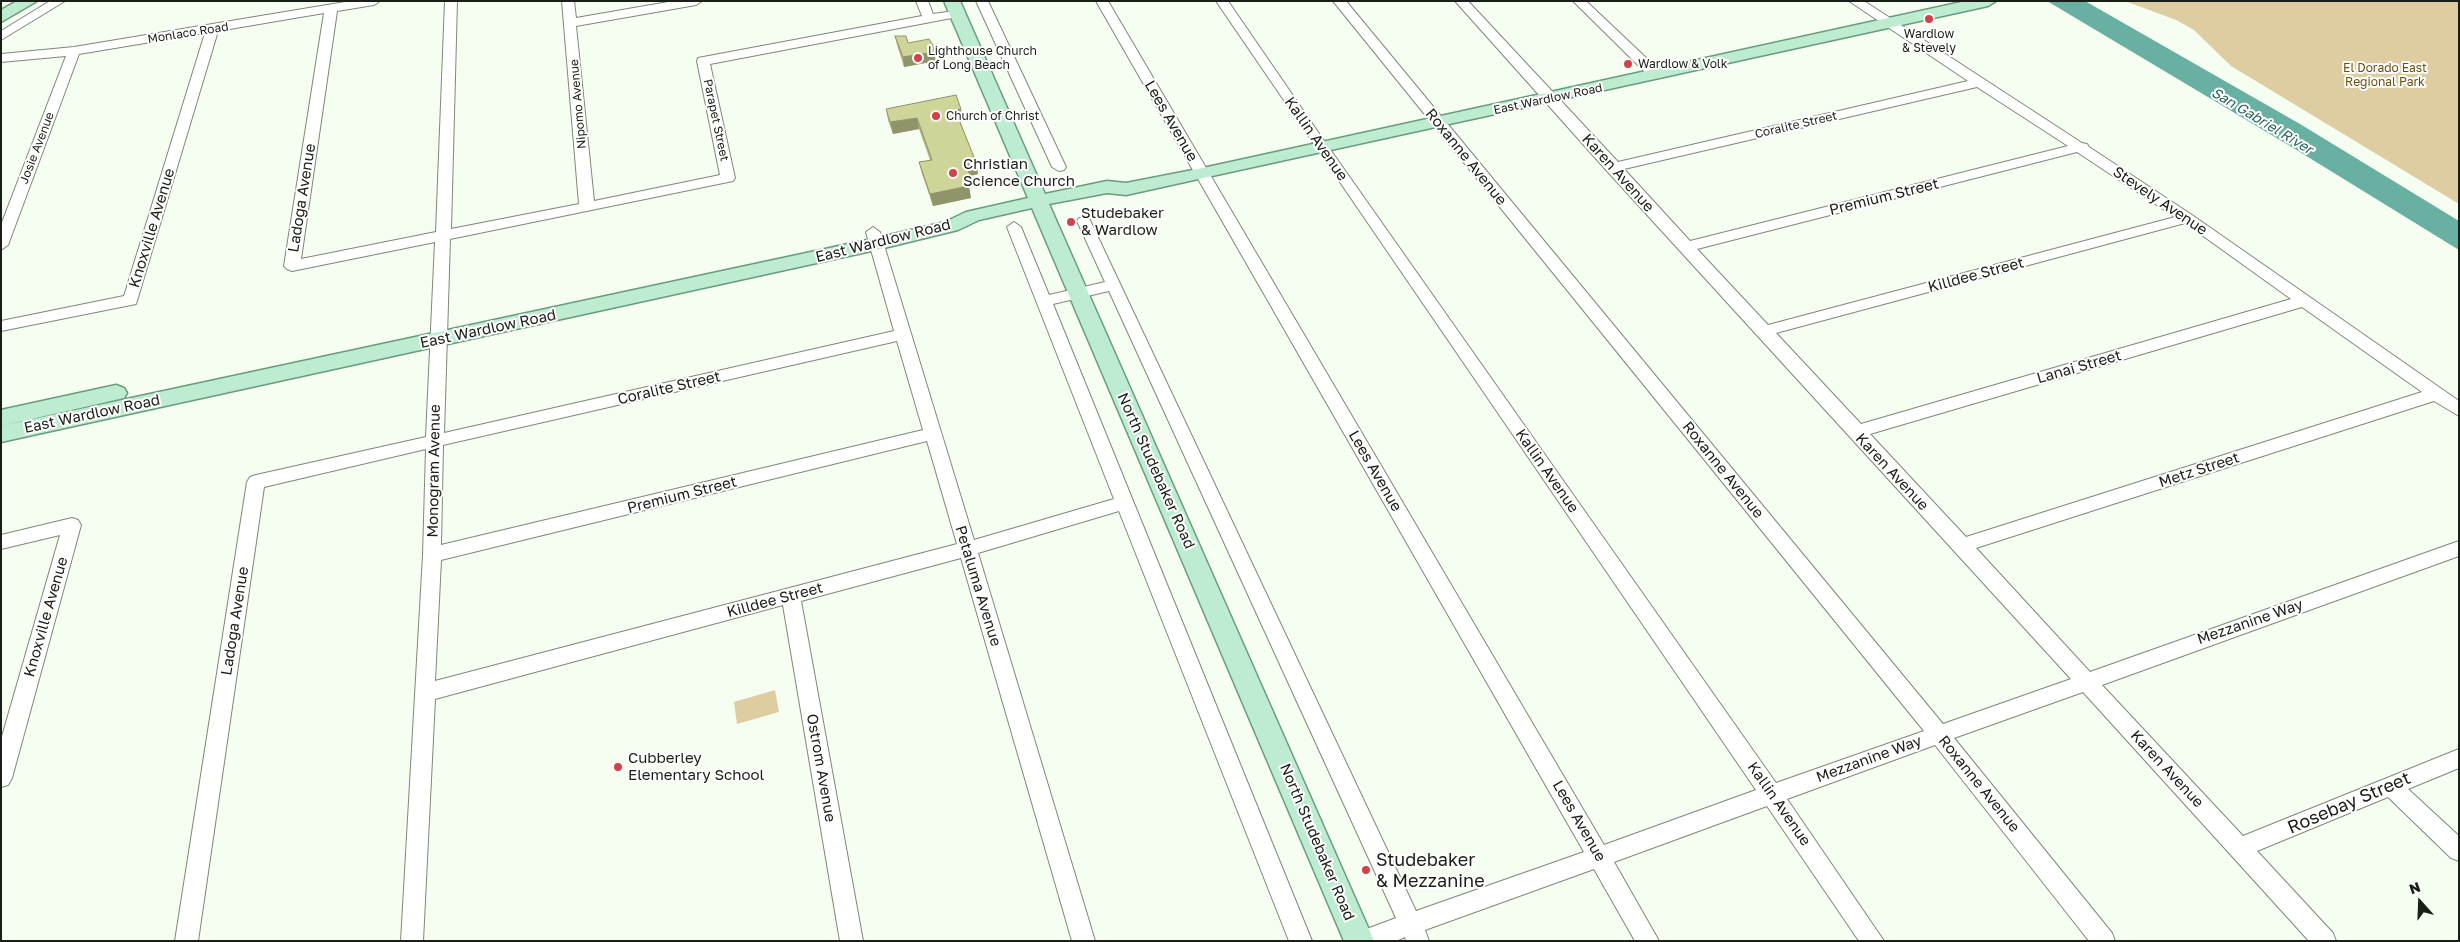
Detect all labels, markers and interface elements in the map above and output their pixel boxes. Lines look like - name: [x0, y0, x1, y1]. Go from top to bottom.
- marker: Wardlow & Stevely: [1923, 13, 1935, 25]
- street label: Monlaco Road: [147, 20, 229, 46]
- place label: Wardlow & Stevely: [1902, 27, 1956, 55]
- place label: Lighthouse Church of Long Beach: [928, 44, 1037, 72]
- marker: Lighthouse Church of Long Beach: [912, 52, 924, 64]
- place label: Wardlow & Volk: [1638, 57, 1727, 71]
- street label: Nipomo Avenue: [567, 58, 589, 150]
- marker: Wardlow & Volk: [1622, 58, 1634, 70]
- park label: El Dorado East Regional Park: [2343, 61, 2427, 89]
- street label: Lees Avenue: [1141, 77, 1201, 165]
- street label: Parapet Street: [700, 78, 732, 162]
- street label: East Wardlow Road: [1492, 80, 1604, 118]
- water label: San Gabriel River: [2208, 84, 2316, 158]
- street label: Kallin Avenue: [1280, 94, 1352, 184]
- street label: Roxanne Avenue: [1422, 105, 1510, 209]
- place label: Church of Christ: [946, 109, 1039, 123]
- street label: Coralite Street: [1753, 109, 1839, 141]
- street label: Josie Avenue: [17, 110, 57, 186]
- marker: Church of Christ: [930, 110, 942, 122]
- street label: Karen Avenue: [1578, 130, 1658, 216]
- street label: Ladoga Avenue: [285, 142, 319, 254]
- place label: Christian Science Church: [963, 155, 1075, 190]
- street label: Stevely Avenue: [2109, 163, 2211, 239]
- street label: Knoxville Avenue: [125, 166, 179, 290]
- marker: Christian Science Church: [947, 167, 959, 179]
- street label: Premium Street: [1827, 175, 1941, 219]
- place label: Studebaker & Wardlow: [1081, 204, 1164, 239]
- street label: East Wardlow Road: [814, 216, 952, 266]
- marker: Studebaker & Wardlow: [1065, 216, 1077, 228]
- street label: Killdee Street: [1926, 254, 2026, 296]
- street label: East Wardlow Road: [418, 306, 558, 352]
- street label: Lanai Street: [2035, 346, 2123, 388]
- street label: Coralite Street: [616, 367, 722, 409]
- street label: North Studebaker Road: [1113, 390, 1199, 552]
- street label: East Wardlow Road: [22, 391, 162, 437]
- street label: Monogram Avenue: [424, 404, 444, 538]
- street label: Roxanne Avenue: [1679, 418, 1767, 522]
- street label: Kallin Avenue: [1511, 426, 1583, 516]
- street label: Lees Avenue: [1345, 427, 1405, 515]
- street label: Karen Avenue: [1852, 430, 1932, 514]
- street label: Metz Street: [2156, 449, 2242, 491]
- street label: Premium Street: [625, 473, 739, 517]
- street label: Petaluma Avenue: [951, 524, 1005, 648]
- street label: Knoxville Avenue: [20, 555, 72, 679]
- street label: Ladoga Avenue: [218, 565, 252, 677]
- street label: Killdee Street: [725, 579, 825, 621]
- street label: Mezzanine Way: [2195, 595, 2305, 649]
- street label: Ostrom Avenue: [803, 712, 839, 824]
- street label: Karen Avenue: [2127, 727, 2207, 811]
- street label: Mezzanine Way: [1814, 732, 1924, 786]
- street label: Roxanne Avenue: [1935, 732, 2023, 836]
- place label: Cubberley Elementary School: [628, 749, 764, 784]
- street label: Kallin Avenue: [1743, 759, 1815, 849]
- marker: Cubberley Elementary School: [612, 761, 624, 773]
- street label: North Studebaker Road: [1276, 761, 1358, 923]
- street label: Rosebay Street: [2284, 767, 2414, 839]
- street label: Lees Avenue: [1549, 777, 1609, 865]
- place label: Studebaker & Mezzanine: [1376, 849, 1485, 892]
- marker: Studebaker & Mezzanine: [1360, 864, 1372, 876]
- north arrow: [2395, 877, 2445, 927]
- text: N: [2407, 878, 2423, 897]

